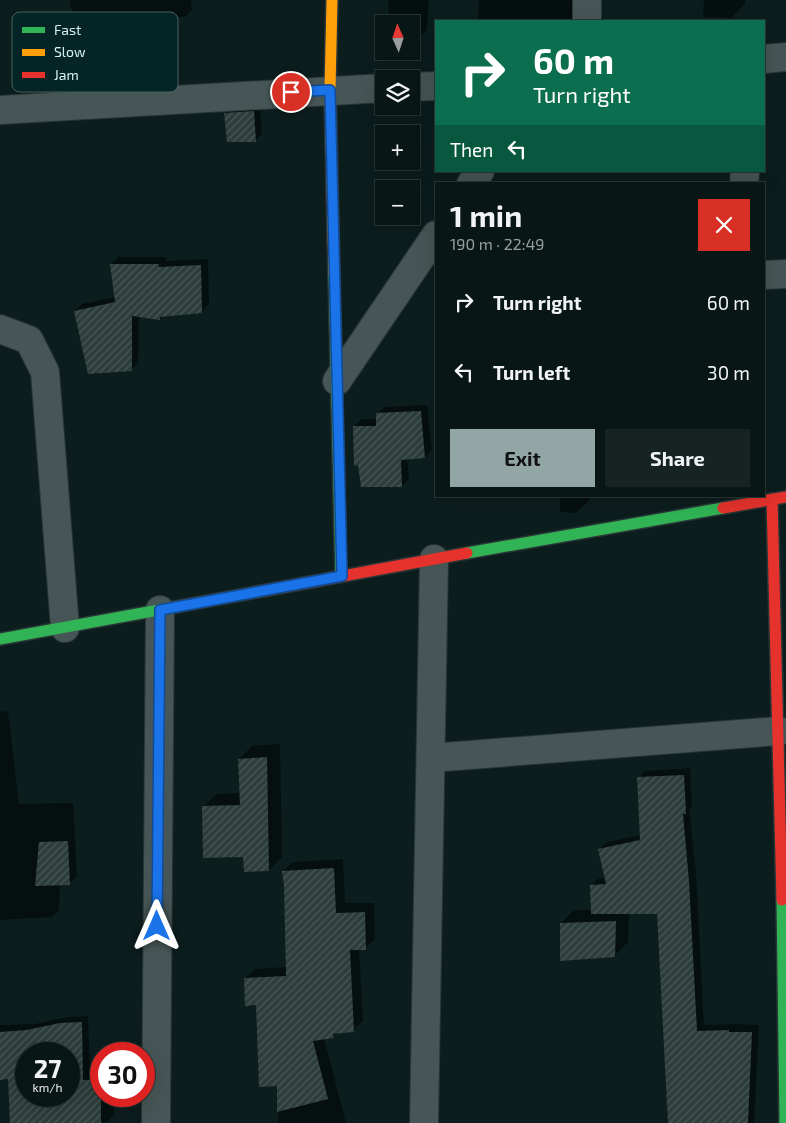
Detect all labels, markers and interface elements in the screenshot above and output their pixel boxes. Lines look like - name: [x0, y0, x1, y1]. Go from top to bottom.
- legend: [12, 12, 178, 92]
- north arrow: [375, 15, 420, 60]
- map controls: [375, 15, 420, 225]
- text: Fast: [54, 21, 81, 38]
- text: 60 m: [533, 39, 614, 81]
- icon: right: [450, 40, 515, 105]
- text: Slow: [54, 43, 86, 60]
- text: Jam: [54, 66, 79, 83]
- button: layers: [375, 70, 420, 115]
- pin: [270, 71, 312, 113]
- icon: arrive: [277, 78, 305, 106]
- text: Turn right: [533, 81, 631, 107]
- button: +: [375, 125, 420, 170]
- icon: left: [503, 135, 531, 163]
- text: Then: [450, 138, 493, 161]
- button: −: [375, 180, 420, 225]
- text: 1 min: [450, 197, 522, 233]
- button: close: [698, 199, 750, 251]
- text: 190 m · 22:49: [450, 234, 544, 253]
- icon: right: [450, 288, 478, 316]
- text: Turn right: [493, 291, 581, 314]
- text: 60 m: [707, 291, 750, 314]
- icon: left: [450, 358, 478, 386]
- text: Turn left: [493, 361, 570, 384]
- text: 30 m: [707, 361, 750, 384]
- button: Exit: [450, 429, 595, 487]
- button: Share: [605, 429, 750, 487]
- position arrow: [130, 899, 182, 951]
- speed limit sign: 30: [90, 1042, 155, 1107]
- text: 27: [34, 1053, 61, 1083]
- text: km/h: [33, 1080, 62, 1094]

